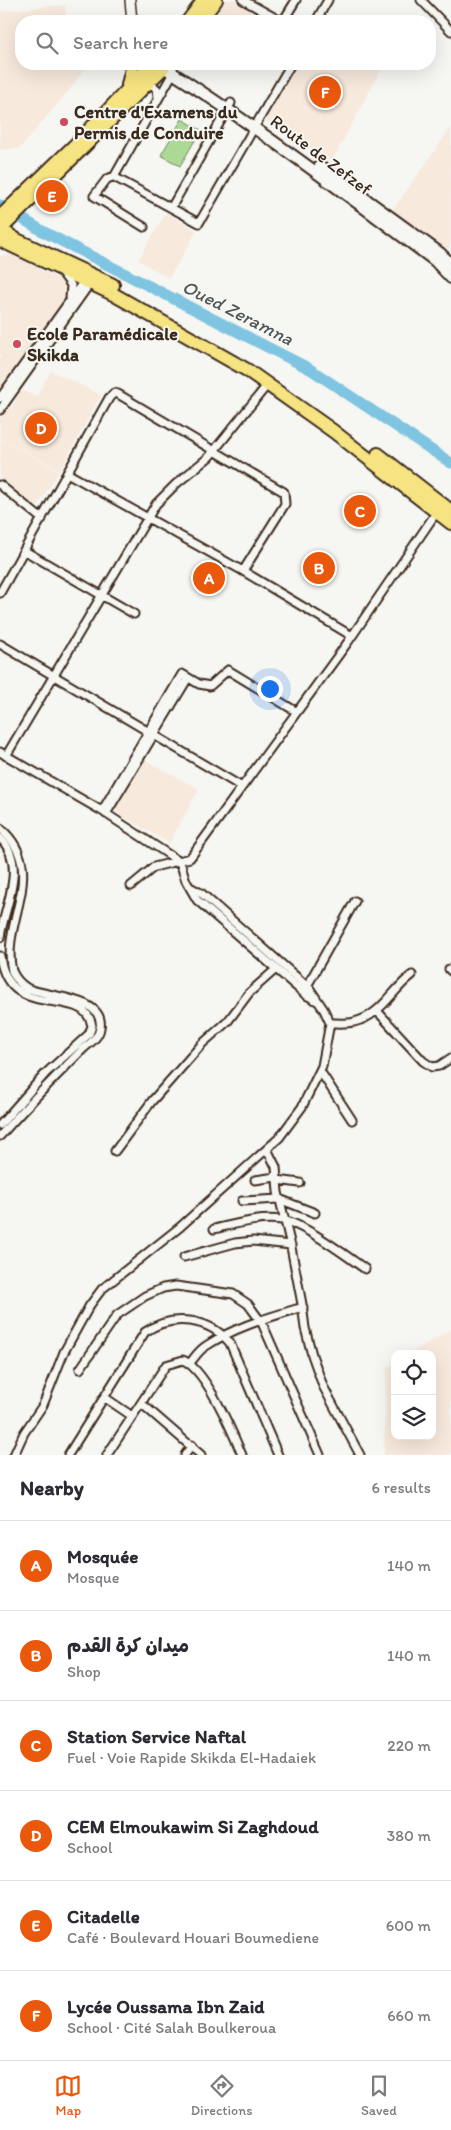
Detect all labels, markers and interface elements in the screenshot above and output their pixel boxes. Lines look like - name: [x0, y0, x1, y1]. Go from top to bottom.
- search box: [15, 15, 436, 70]
- icon: search: [33, 29, 61, 57]
- text: Search here: [73, 31, 168, 54]
- pin: F: [309, 73, 341, 111]
- place label: Centre d'Examens du Permis de Conduire: [74, 101, 238, 144]
- street label: Route de Zefzef: [266, 110, 376, 200]
- marker: Centre d'Examens du Permis de Conduire: [58, 116, 70, 128]
- pin: E: [36, 177, 68, 215]
- water label: Oued Zeramna: [179, 275, 298, 350]
- place label: Ecole Paramédicale Skikda: [27, 323, 178, 366]
- marker: Ecole Paramédicale Skikda: [11, 338, 23, 350]
- pin: D: [25, 409, 57, 447]
- pin: C: [344, 492, 376, 530]
- pin: B: [303, 549, 335, 587]
- pin: A: [193, 559, 225, 597]
- your location: [257, 676, 283, 702]
- map controls: [391, 1350, 436, 1440]
- button: locate: [391, 1350, 436, 1395]
- button: layers: [391, 1395, 436, 1440]
- text: Nearby: [20, 1475, 84, 1500]
- text: 6 results: [371, 1478, 431, 1497]
- text: Mosquée: [67, 1545, 138, 1568]
- text: A: [31, 1556, 41, 1575]
- text: 140 m: [387, 1556, 431, 1575]
- text: Mosque: [67, 1568, 120, 1587]
- text: ميدان كرة القدم: [67, 1634, 189, 1657]
- text: B: [31, 1646, 41, 1665]
- text: 140 m: [387, 1646, 431, 1665]
- text: Shop: [67, 1662, 101, 1681]
- text: Station Service Naftal: [67, 1725, 246, 1748]
- text: C: [31, 1736, 41, 1755]
- text: 220 m: [387, 1736, 431, 1755]
- text: Fuel · Voie Rapide Skikda El-Hadaiek: [67, 1748, 316, 1767]
- text: CEM Elmoukawim Si Zaghdoud: [67, 1815, 319, 1838]
- text: D: [31, 1826, 41, 1845]
- text: 380 m: [387, 1826, 431, 1845]
- text: School: [67, 1838, 113, 1857]
- text: Citadelle: [67, 1905, 140, 1928]
- text: E: [32, 1916, 40, 1935]
- text: 600 m: [386, 1916, 431, 1935]
- text: Café · Boulevard Houari Boumediene: [67, 1928, 319, 1947]
- text: Lycée Oussama Ibn Zaid: [67, 1995, 264, 2018]
- text: F: [32, 2006, 40, 2025]
- text: 660 m: [387, 2006, 431, 2025]
- text: School · Cité Salah Boulkeroua: [67, 2018, 276, 2037]
- tab: Map: [54, 2072, 82, 2119]
- tab: Directions: [191, 2072, 252, 2119]
- tab: Saved: [361, 2072, 397, 2119]

